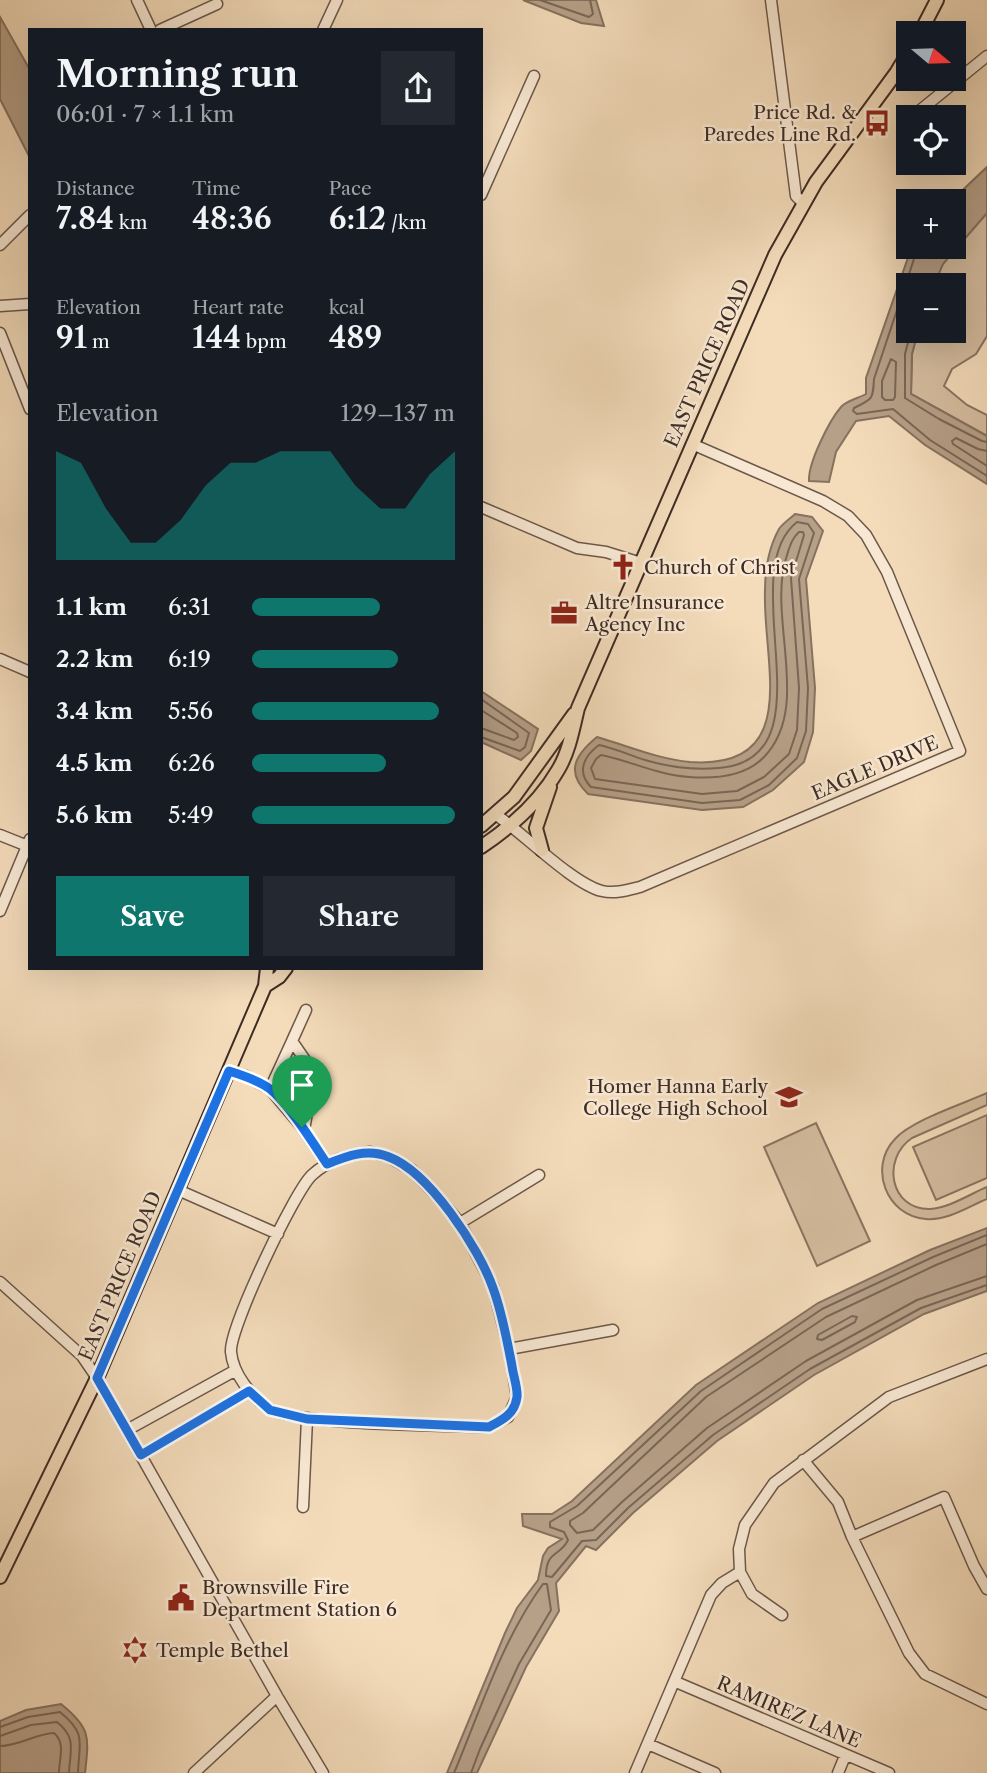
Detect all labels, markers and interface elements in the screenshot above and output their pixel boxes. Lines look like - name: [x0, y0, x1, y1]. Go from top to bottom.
- north arrow: [896, 21, 966, 91]
- map controls: [896, 21, 966, 343]
- text: Morning run: [56, 50, 299, 97]
- button: share: [381, 51, 455, 125]
- text: 06:01 · 7 × 1.1 km: [56, 100, 234, 128]
- place label: Price Rd. & Paredes Line Rd.: [704, 101, 857, 146]
- button: locate: [896, 105, 966, 175]
- bus stop icon: Price Rd. & Paredes Line Rd.: [862, 108, 892, 138]
- text: Distance: [56, 177, 135, 200]
- text: Time: [192, 177, 240, 200]
- text: Pace: [329, 177, 372, 200]
- button: +: [896, 189, 966, 259]
- text: 7.84: [56, 200, 114, 237]
- text: 48:36: [192, 200, 272, 237]
- text: 6:12: [329, 200, 386, 237]
- text: km: [114, 211, 148, 234]
- text: /km: [386, 211, 427, 234]
- button: −: [896, 273, 966, 343]
- street label: EAST PRICE ROAD: [660, 275, 754, 451]
- text: Elevation: [56, 296, 141, 319]
- text: Heart rate: [192, 296, 284, 319]
- text: kcal: [329, 296, 365, 319]
- text: 91: [56, 319, 87, 356]
- text: 144: [192, 319, 241, 356]
- text: 489: [329, 319, 382, 356]
- text: m: [87, 330, 110, 353]
- text: bpm: [241, 330, 287, 353]
- text: Elevation: [56, 399, 159, 427]
- text: 129–137 m: [341, 399, 455, 427]
- church icon: Church of Christ: [608, 552, 638, 582]
- place label: Church of Christ: [644, 556, 796, 579]
- place label: Altre Insurance Agency Inc: [584, 591, 724, 636]
- text: 1.1 km: [56, 593, 127, 621]
- text: 6:31: [168, 593, 210, 621]
- office icon: Altre Insurance Agency Inc: [549, 598, 579, 628]
- text: 2.2 km: [56, 645, 133, 673]
- text: 6:19: [168, 645, 211, 673]
- text: 3.4 km: [56, 697, 133, 725]
- text: 5:56: [168, 697, 213, 725]
- street label: EAGLE DRIVE: [808, 731, 942, 805]
- text: 4.5 km: [56, 749, 133, 777]
- text: 6:26: [168, 749, 215, 777]
- text: 5.6 km: [56, 801, 133, 829]
- text: 5:49: [168, 801, 214, 829]
- button: Save: [56, 876, 249, 956]
- button: Share: [263, 876, 455, 956]
- pin: [272, 1055, 332, 1127]
- icon: arrive: [283, 1066, 321, 1104]
- place label: Homer Hanna Early College High School: [583, 1075, 768, 1120]
- school or university icon: Homer Hanna Early College High School: [774, 1082, 804, 1112]
- street label: EAST PRICE ROAD: [74, 1188, 166, 1364]
- place label: Brownsville Fire Department Station 6: [202, 1576, 397, 1621]
- public building icon: Brownsville Fire Department Station 6: [166, 1583, 196, 1613]
- synagogue icon: Temple Bethel: [120, 1635, 150, 1665]
- place label: Temple Bethel: [156, 1639, 289, 1662]
- street label: RAMIREZ LANE: [713, 1671, 865, 1753]

